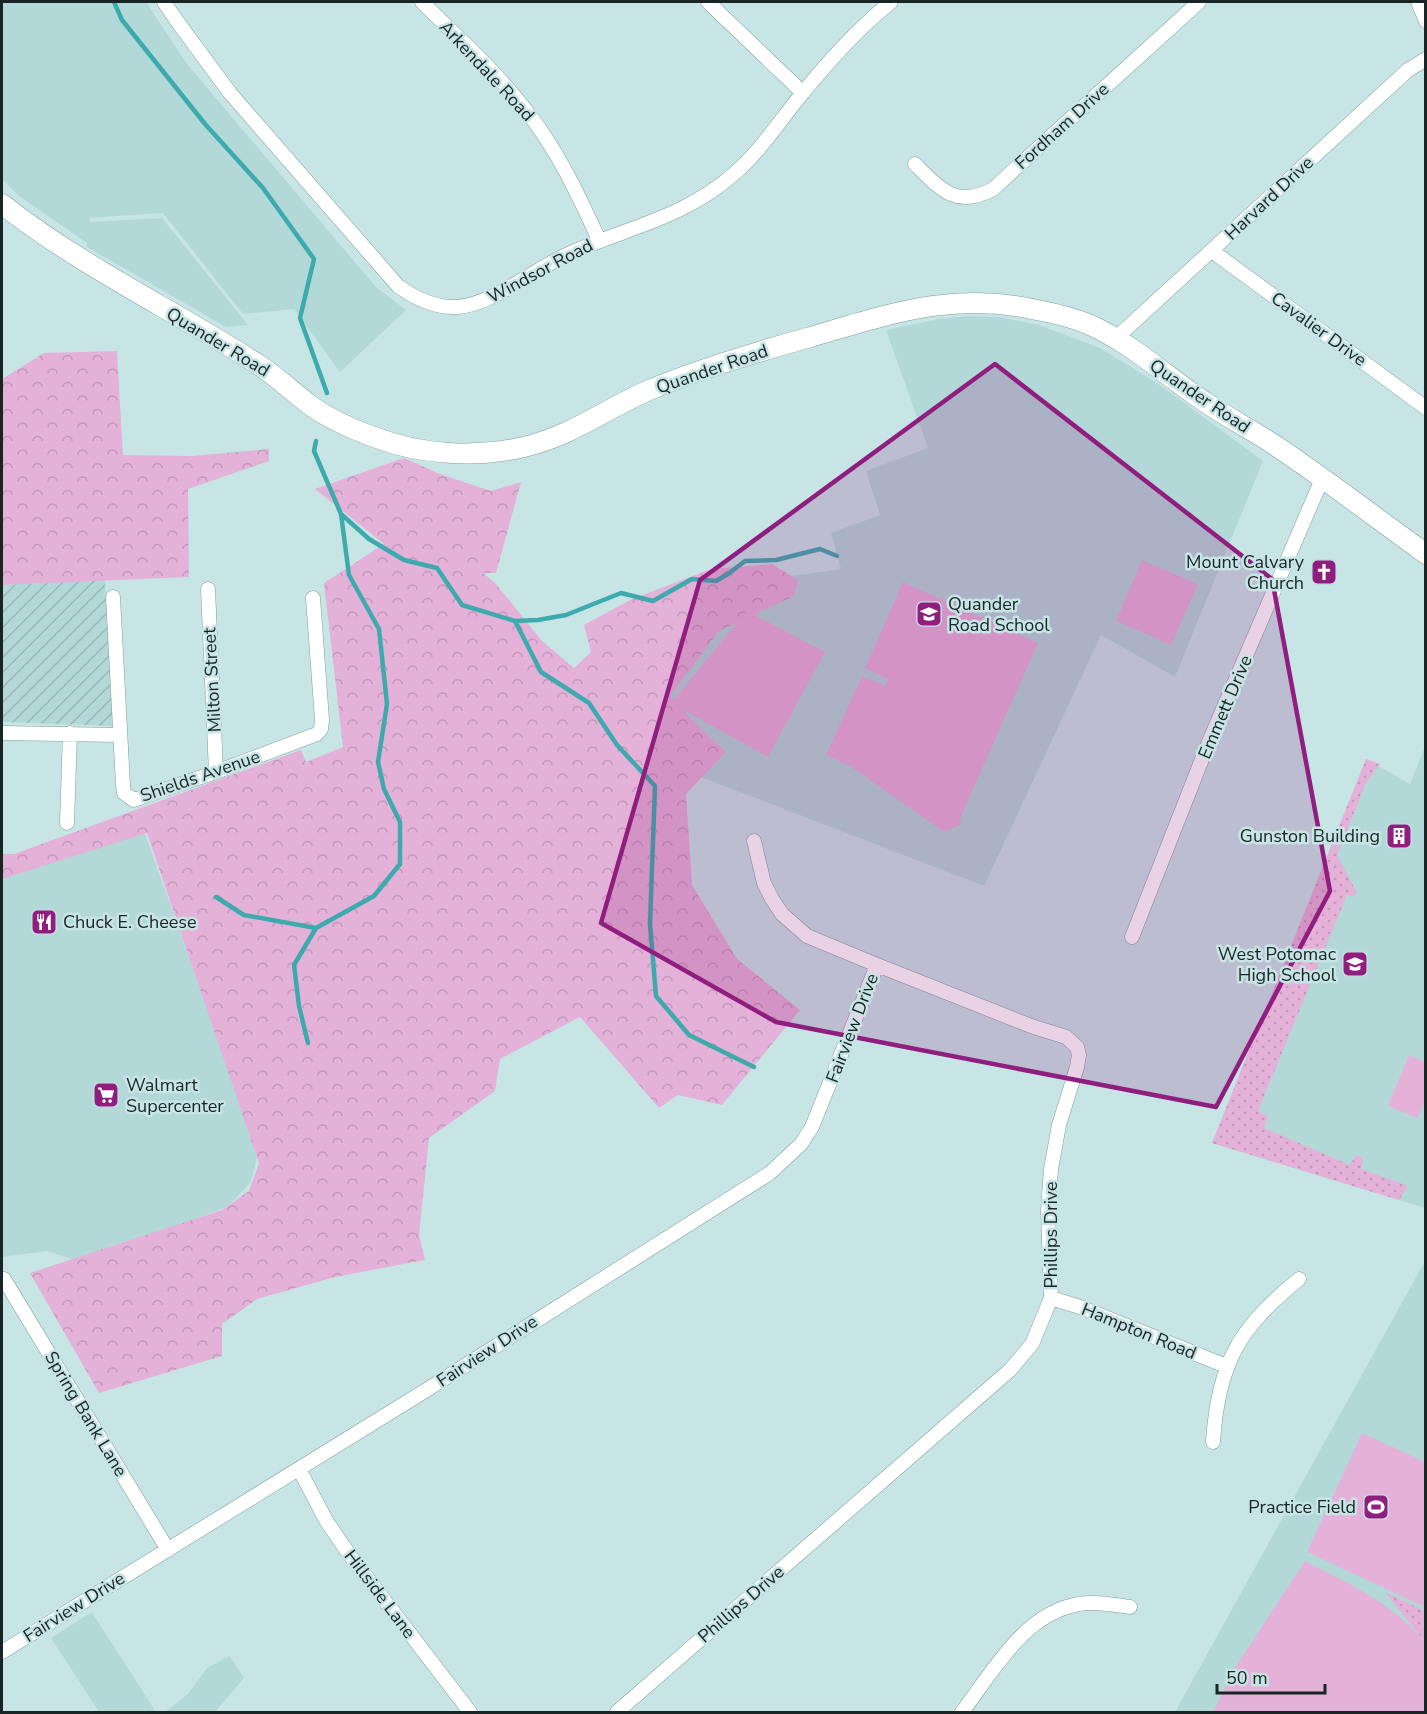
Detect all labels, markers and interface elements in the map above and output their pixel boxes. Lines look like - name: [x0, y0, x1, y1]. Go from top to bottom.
- street label: Arkendale Road: [434, 15, 540, 127]
- street label: Fordham Drive: [1010, 77, 1114, 175]
- street label: Harvard Drive: [1219, 151, 1319, 245]
- street label: Windsor Road: [483, 233, 597, 309]
- street label: Cavalier Drive: [1266, 286, 1372, 372]
- street label: Quander Road: [162, 302, 274, 382]
- street label: Quander Road: [653, 339, 771, 399]
- street label: Quander Road: [1145, 353, 1255, 439]
- place label: Mount Calvary Church: [1186, 550, 1305, 595]
- church icon: Mount Calvary Church: [1309, 557, 1339, 587]
- place label: Quander Road School: [948, 592, 1050, 637]
- school or university icon: Quander Road School: [914, 599, 944, 629]
- street label: Milton Street: [197, 626, 227, 733]
- street label: Emmett Drive: [1192, 651, 1258, 763]
- street label: Shields Avenue: [137, 744, 263, 808]
- building icon: Gunston Building: [1384, 821, 1414, 851]
- place label: Gunston Building: [1240, 824, 1380, 848]
- restaurant icon: Chuck E. Cheese: [29, 907, 59, 937]
- place label: Chuck E. Cheese: [63, 910, 197, 934]
- place label: West Potomac High School: [1218, 942, 1337, 987]
- school or university icon: West Potomac High School: [1340, 949, 1370, 979]
- street label: Fairview Drive: [820, 970, 884, 1086]
- place label: Walmart Supercenter: [126, 1073, 224, 1118]
- supermarket icon: Walmart Supercenter: [91, 1080, 121, 1110]
- street label: Phillips Drive: [1039, 1181, 1063, 1289]
- street label: Hampton Road: [1078, 1297, 1200, 1365]
- street label: Fairview Drive: [432, 1309, 542, 1393]
- street label: Spring Bank Lane: [39, 1347, 133, 1481]
- sports icon: Practice Field: [1361, 1492, 1391, 1522]
- place label: Practice Field: [1248, 1495, 1356, 1519]
- street label: Hillside Lane: [339, 1545, 421, 1643]
- street label: Phillips Drive: [693, 1560, 789, 1648]
- street label: Fairview Drive: [19, 1566, 129, 1648]
- scale bar: [1217, 1657, 1325, 1695]
- text: 50 m: [1226, 1666, 1268, 1690]

